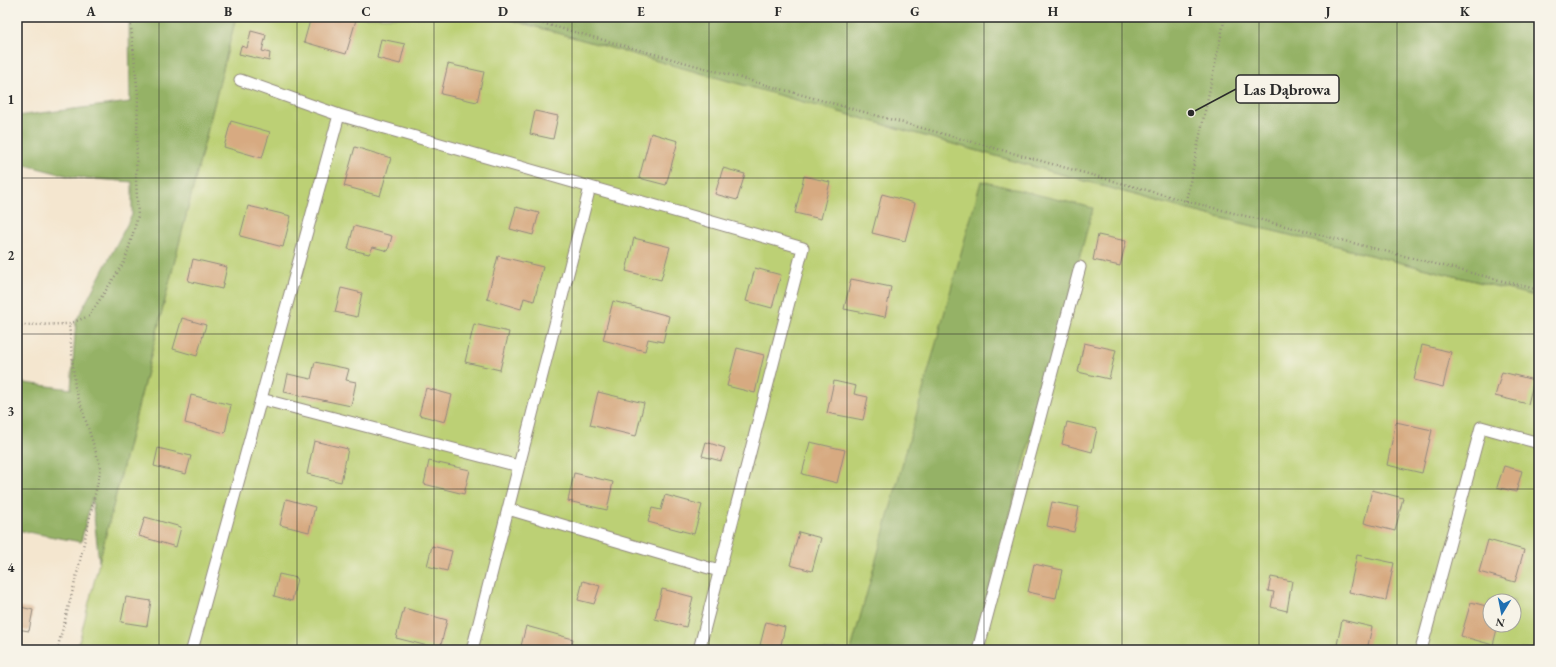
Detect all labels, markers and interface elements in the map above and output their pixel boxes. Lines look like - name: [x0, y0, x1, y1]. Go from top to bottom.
- text: A: [85, 3, 96, 20]
- text: B: [224, 3, 232, 20]
- text: C: [361, 3, 371, 20]
- text: D: [498, 3, 508, 20]
- text: E: [637, 3, 645, 20]
- text: F: [774, 3, 782, 20]
- text: G: [910, 3, 920, 20]
- text: H: [1048, 3, 1059, 20]
- text: I: [1188, 3, 1193, 20]
- text: J: [1324, 3, 1331, 20]
- text: K: [1460, 3, 1471, 20]
- callout: Las Dąbrowa: [1236, 75, 1339, 103]
- text: Las Dąbrowa: [1244, 79, 1331, 100]
- text: 1: [8, 91, 15, 108]
- text: 2: [8, 247, 15, 264]
- text: 3: [8, 403, 15, 420]
- text: 4: [8, 559, 15, 576]
- north arrow: [1482, 593, 1522, 633]
- text: N: [1495, 615, 1506, 631]

